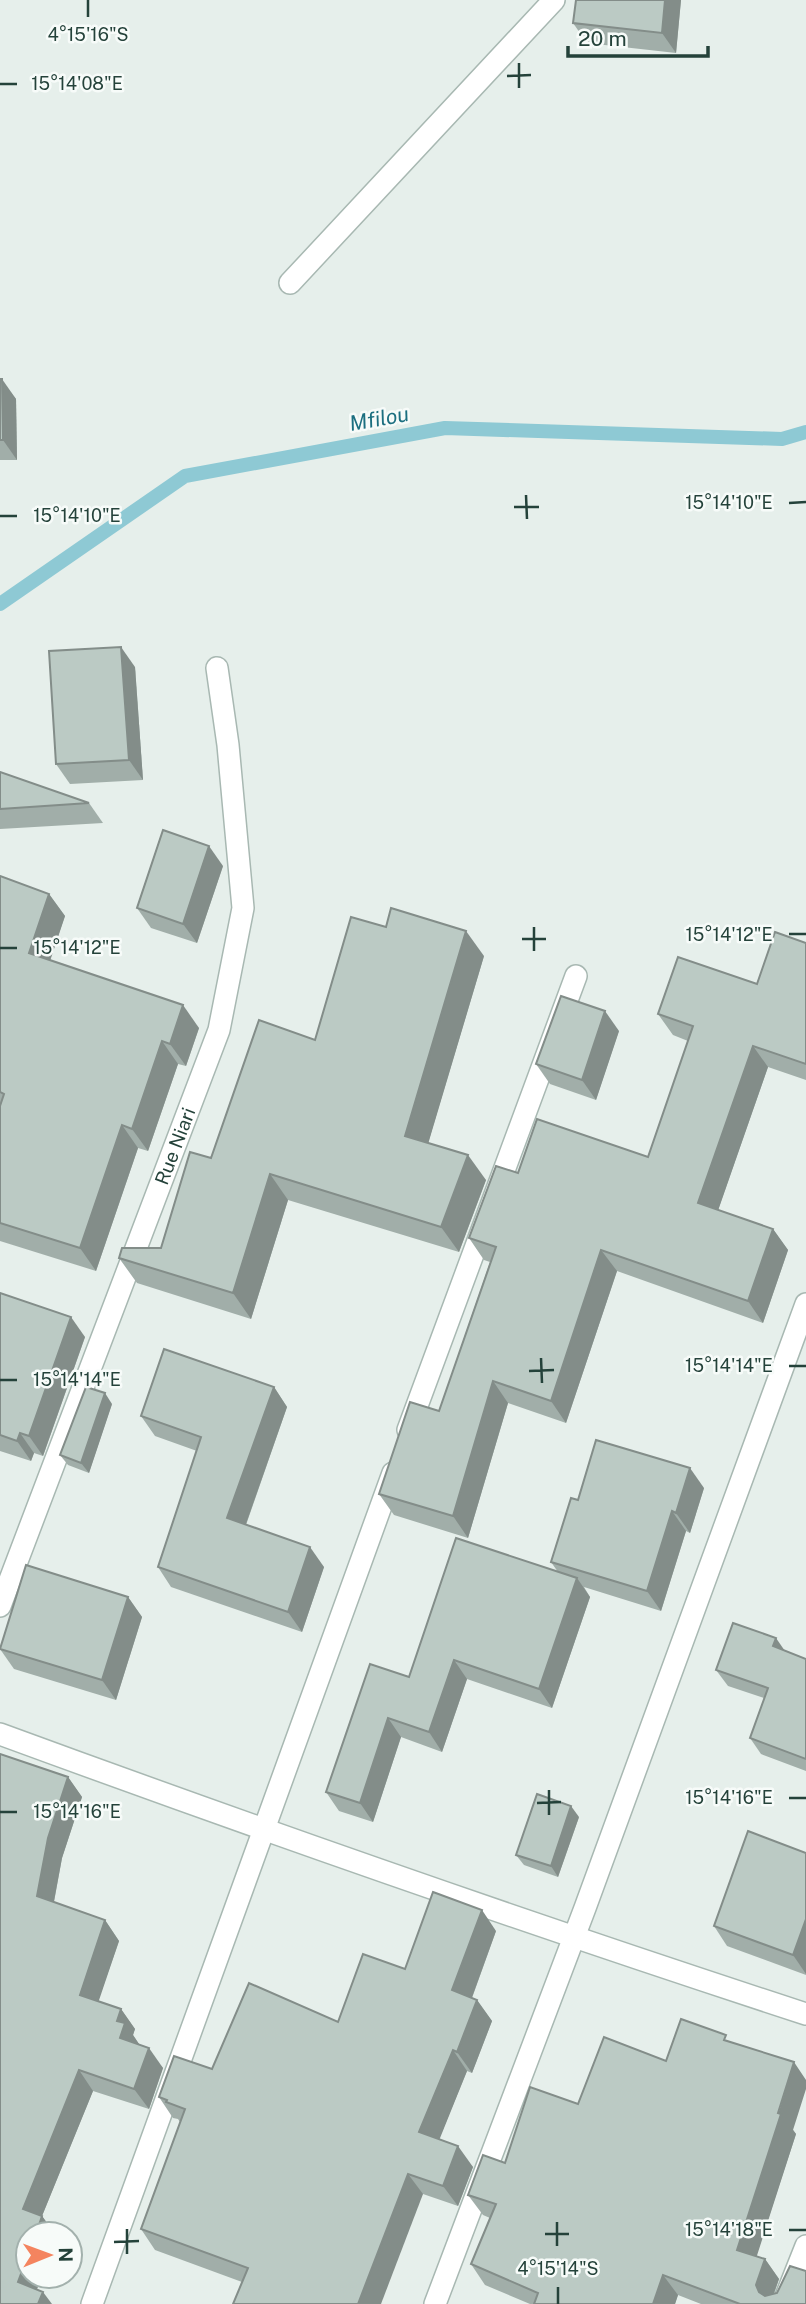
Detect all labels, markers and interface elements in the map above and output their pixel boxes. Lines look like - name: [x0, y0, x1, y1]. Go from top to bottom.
- scale bar: [568, 14, 708, 58]
- text: 4°15'16"S: [47, 24, 129, 45]
- text: 20 m: [578, 26, 627, 51]
- text: 15°14'08"E: [31, 73, 123, 94]
- water label: Mfilou: [347, 401, 411, 436]
- text: 15°14'10"E: [685, 492, 773, 513]
- text: 15°14'10"E: [33, 505, 121, 526]
- text: 15°14'12"E: [685, 924, 773, 945]
- text: 15°14'12"E: [33, 937, 121, 958]
- street label: Rue Niari: [150, 1104, 199, 1188]
- text: 15°14'14"E: [685, 1355, 773, 1376]
- text: 15°14'14"E: [33, 1369, 121, 1390]
- text: 15°14'16"E: [685, 1787, 773, 1808]
- text: 15°14'16"E: [33, 1801, 121, 1822]
- text: 15°14'18"E: [685, 2219, 773, 2240]
- north arrow: [14, 2220, 84, 2290]
- text: N: [55, 2247, 77, 2262]
- text: 4°15'14"S: [517, 2258, 599, 2279]

